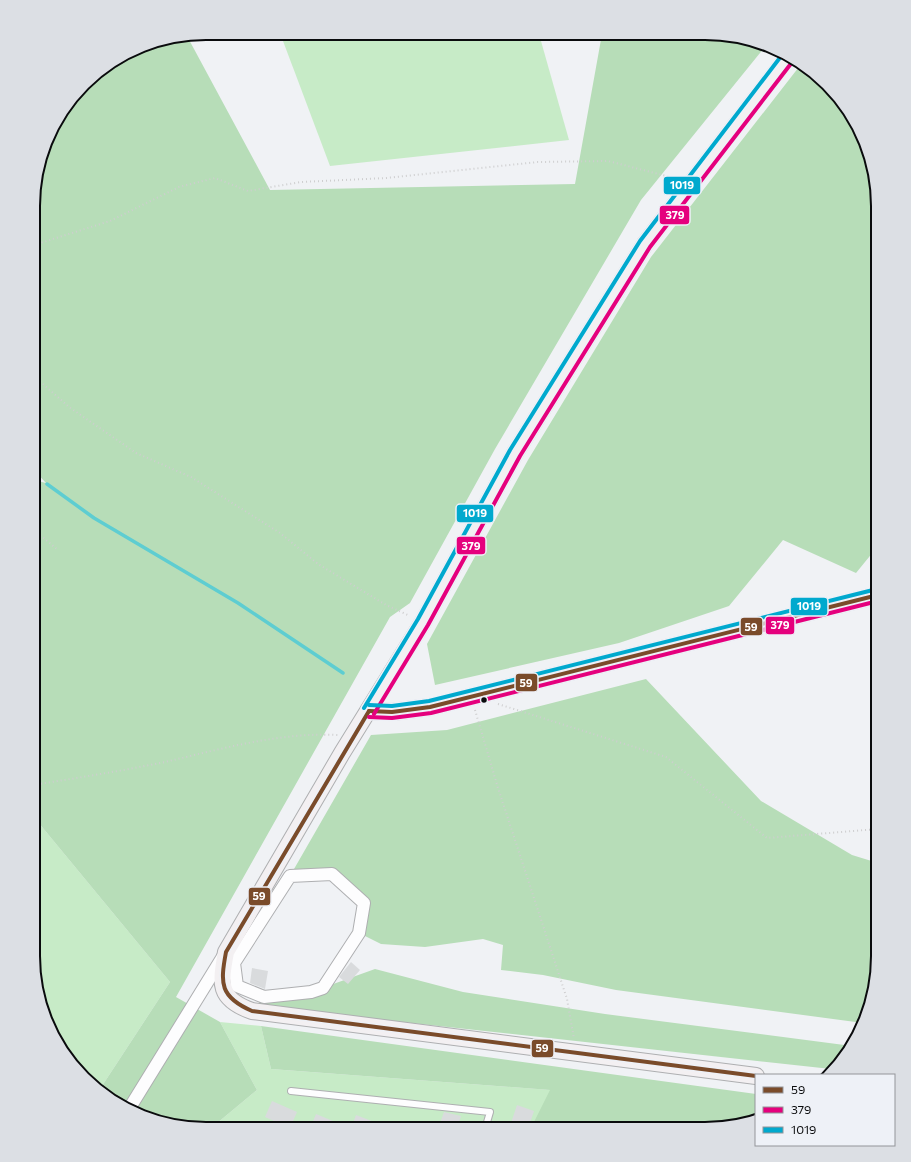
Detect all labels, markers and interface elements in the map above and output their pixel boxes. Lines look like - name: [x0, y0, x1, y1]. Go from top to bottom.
- line badge: 1019: [663, 176, 701, 195]
- text: 1019: [670, 178, 694, 191]
- line badge: 379: [659, 205, 690, 225]
- text: 379: [665, 208, 685, 221]
- line badge: 1019: [456, 504, 494, 523]
- text: 1019: [463, 506, 487, 519]
- line badge: 379: [456, 536, 486, 555]
- text: 379: [461, 539, 481, 552]
- line badge: 1019: [790, 597, 828, 616]
- text: 1019: [797, 599, 821, 612]
- line badge: 379: [765, 616, 795, 635]
- line badge: 59: [740, 617, 763, 636]
- text: 379: [770, 618, 790, 631]
- text: 59: [744, 620, 758, 633]
- line badge: 59: [515, 673, 538, 692]
- text: 59: [519, 676, 533, 689]
- unlabelled marker: [479, 695, 489, 705]
- line badge: 59: [248, 887, 271, 906]
- text: 59: [252, 889, 266, 902]
- line badge: 59: [531, 1039, 554, 1058]
- text: 59: [535, 1041, 549, 1054]
- legend: [755, 1074, 895, 1146]
- text: 59: [791, 1082, 805, 1096]
- text: 379: [791, 1102, 811, 1116]
- text: 1019: [791, 1122, 816, 1136]

